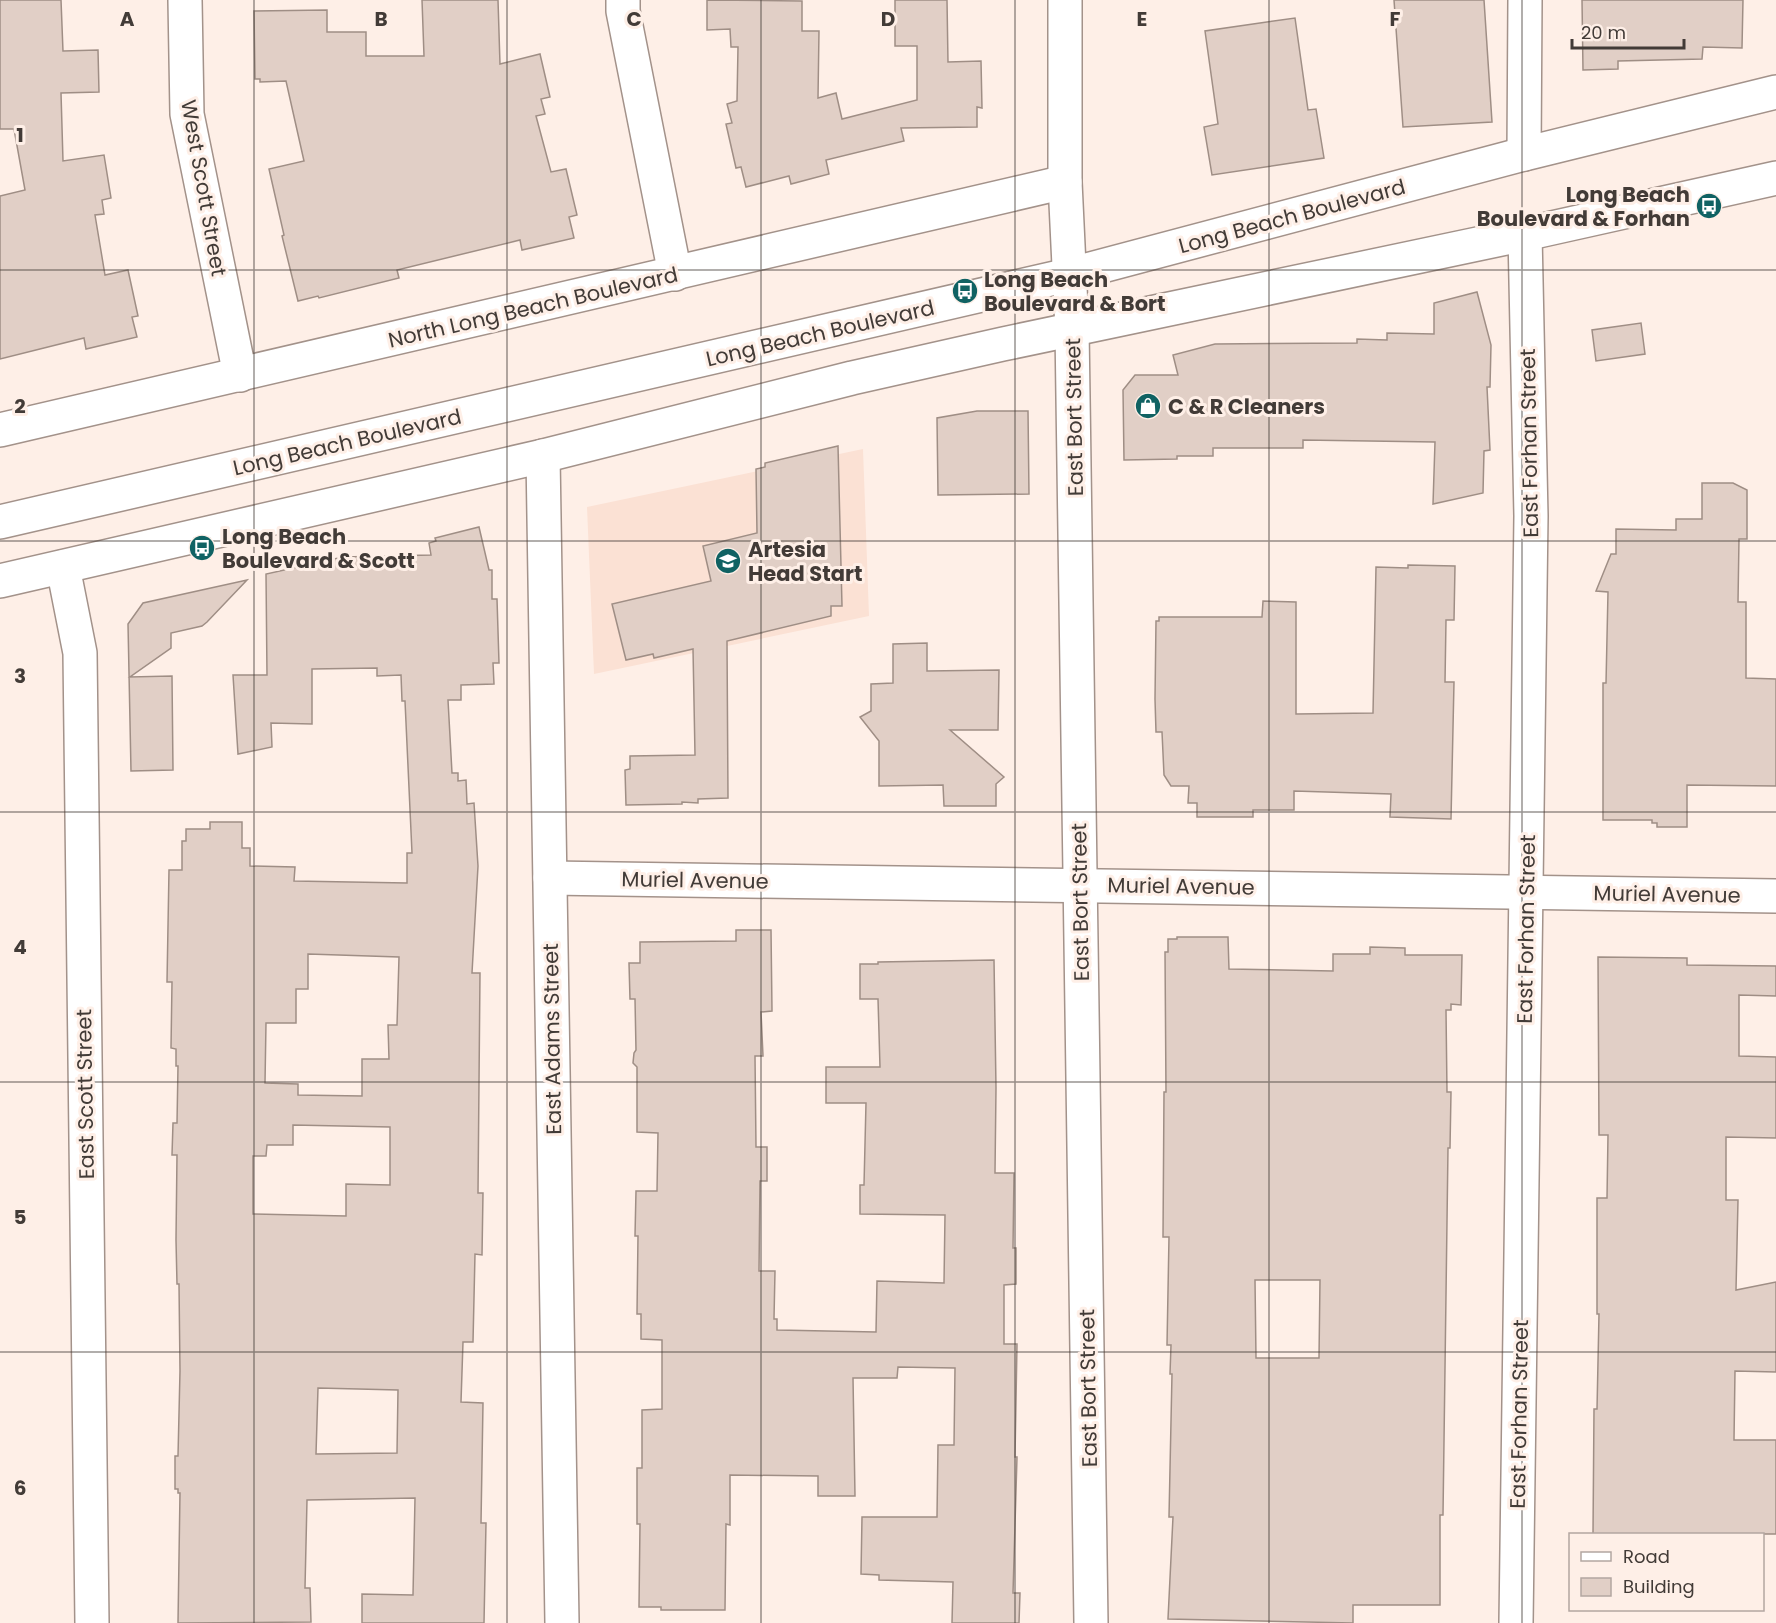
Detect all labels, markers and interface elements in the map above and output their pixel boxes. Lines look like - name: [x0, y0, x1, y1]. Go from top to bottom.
- text: A: [120, 5, 135, 33]
- text: B: [374, 5, 388, 33]
- text: C: [626, 5, 642, 33]
- text: D: [881, 5, 895, 33]
- text: E: [1137, 5, 1147, 33]
- text: F: [1390, 5, 1401, 33]
- scale bar: [1572, 12, 1684, 50]
- text: 20 m: [1581, 20, 1626, 45]
- street label: West Scott Street: [174, 98, 234, 278]
- text: 1: [16, 121, 24, 149]
- street label: Long Beach Boulevard: [1175, 172, 1409, 260]
- place label: Long Beach Boulevard & Forhan: [1477, 180, 1690, 233]
- bus stop icon: Long Beach Boulevard & Forhan: [1694, 191, 1724, 221]
- street label: North Long Beach Boulevard: [385, 260, 681, 354]
- place label: Long Beach Boulevard & Bort: [984, 265, 1166, 318]
- bus stop icon: Long Beach Boulevard & Bort: [950, 276, 980, 306]
- street label: Long Beach Boulevard: [703, 293, 937, 373]
- street label: East Bort Street: [1058, 338, 1090, 496]
- street label: East Forhan Street: [1513, 348, 1545, 538]
- shop icon: C & R Cleaners: [1133, 391, 1163, 421]
- text: 2: [14, 392, 26, 420]
- place label: C & R Cleaners: [1168, 392, 1325, 421]
- street label: Long Beach Boulevard: [230, 402, 464, 482]
- place label: Long Beach Boulevard & Scott: [222, 522, 415, 575]
- bus stop icon: Long Beach Boulevard & Scott: [187, 533, 217, 563]
- place label: Artesia Head Start: [748, 535, 862, 588]
- school or university icon: Artesia Head Start: [713, 546, 743, 576]
- text: 3: [14, 662, 26, 690]
- street label: East Bort Street: [1064, 823, 1096, 981]
- street label: East Forhan Street: [1510, 834, 1542, 1024]
- street label: Muriel Avenue: [621, 864, 769, 896]
- street label: Muriel Avenue: [1107, 870, 1255, 902]
- street label: Muriel Avenue: [1593, 878, 1741, 910]
- text: 4: [13, 933, 27, 961]
- street label: East Adams Street: [536, 943, 568, 1135]
- street label: East Scott Street: [69, 1009, 101, 1179]
- text: 5: [14, 1203, 27, 1231]
- street label: East Bort Street: [1072, 1309, 1104, 1467]
- street label: East Forhan Street: [1503, 1319, 1535, 1509]
- text: 6: [14, 1474, 26, 1502]
- legend: [1569, 1533, 1764, 1611]
- text: Road: [1623, 1544, 1670, 1569]
- text: Building: [1623, 1574, 1695, 1599]

